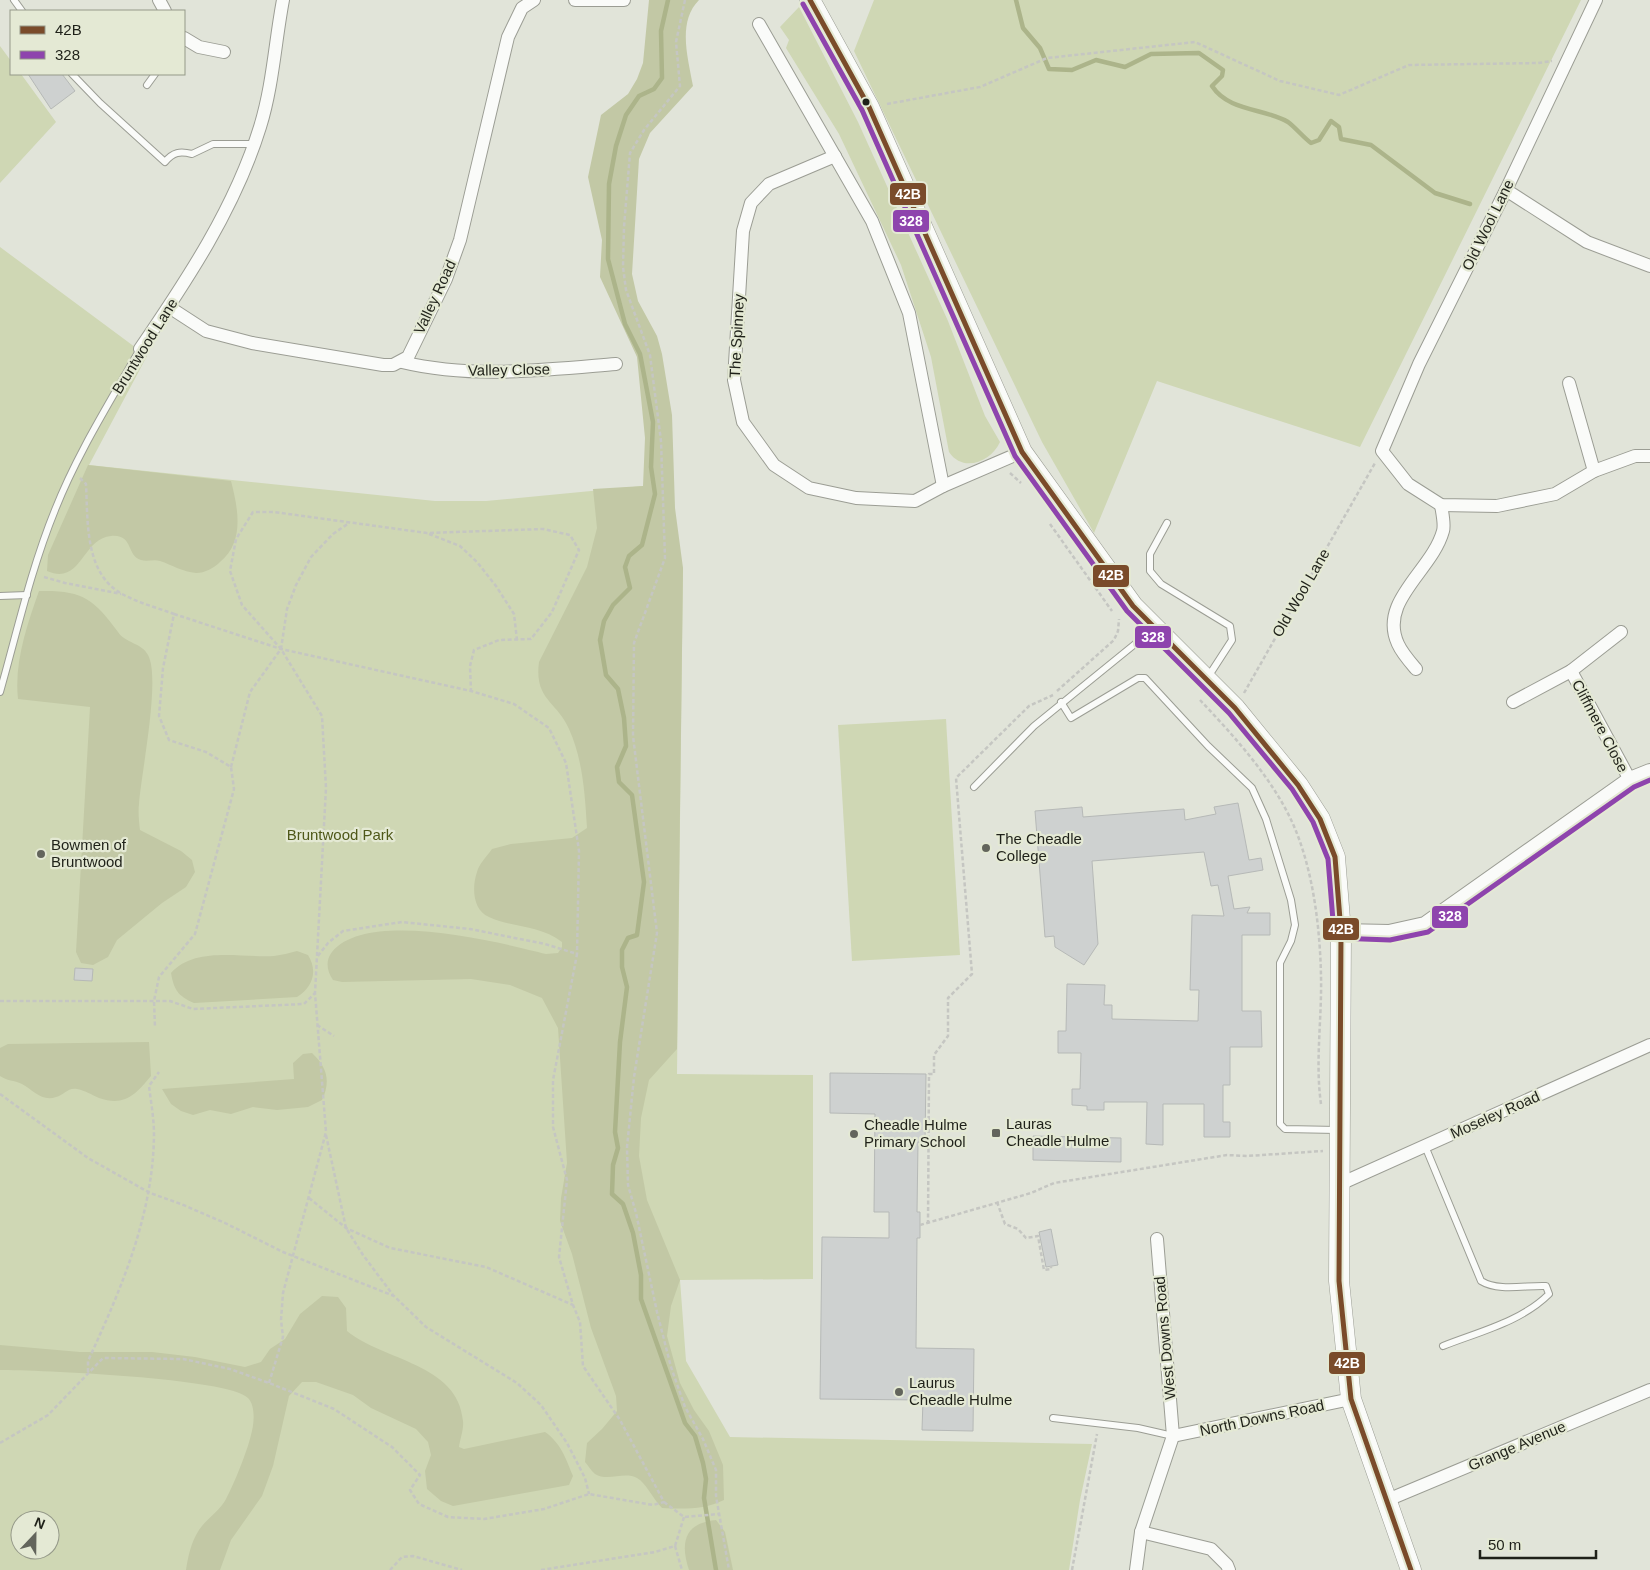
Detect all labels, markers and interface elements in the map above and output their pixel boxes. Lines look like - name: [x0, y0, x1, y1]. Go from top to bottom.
- legend: [10, 10, 185, 75]
- text: 42B: [55, 21, 82, 38]
- text: 328: [55, 46, 80, 63]
- unlabelled marker: [861, 97, 871, 107]
- street label: Old Wool Lane: [1458, 177, 1517, 273]
- line badge: 42B: [889, 182, 927, 206]
- text: 42B: [895, 186, 921, 202]
- line badge: 328: [892, 209, 930, 233]
- text: 328: [899, 213, 923, 229]
- street label: Valley Road: [410, 257, 459, 337]
- street label: The Spinney: [726, 293, 747, 378]
- street label: Bruntwood Lane: [108, 295, 181, 397]
- street label: Valley Close: [468, 360, 550, 379]
- street label: Old Wool Lane: [1268, 546, 1333, 640]
- line badge: 42B: [1092, 564, 1130, 588]
- text: 42B: [1098, 567, 1124, 583]
- line badge: 328: [1134, 625, 1172, 649]
- text: 328: [1141, 629, 1165, 645]
- street label: Cliffmere Close: [1569, 677, 1632, 775]
- park label: Bruntwood Park: [287, 826, 394, 843]
- place label: The Cheadle College: [996, 830, 1082, 864]
- place label: Bowmen of Bruntwood: [51, 836, 127, 870]
- marker: The Cheadle College: [980, 842, 992, 854]
- marker: Bowmen of Bruntwood: [35, 848, 47, 860]
- line badge: 328: [1431, 905, 1469, 929]
- text: 328: [1438, 908, 1462, 924]
- line badge: 42B: [1322, 917, 1360, 941]
- text: 42B: [1328, 921, 1354, 937]
- street label: Moseley Road: [1448, 1087, 1542, 1142]
- place label: Lauras Cheadle Hulme: [1006, 1115, 1109, 1149]
- place label: Cheadle Hulme Primary School: [864, 1116, 967, 1150]
- marker: Lauras Cheadle Hulme: [990, 1127, 1002, 1139]
- marker: Cheadle Hulme Primary School: [848, 1128, 860, 1140]
- street label: West Downs Road: [1151, 1276, 1178, 1401]
- line badge: 42B: [1328, 1351, 1366, 1375]
- text: 42B: [1334, 1355, 1360, 1371]
- place label: Laurus Cheadle Hulme: [909, 1374, 1012, 1408]
- marker: Laurus Cheadle Hulme: [893, 1386, 905, 1398]
- street label: North Downs Road: [1198, 1396, 1326, 1439]
- street label: Grange Avenue: [1466, 1417, 1568, 1474]
- north arrow: [10, 1510, 60, 1560]
- text: N: [32, 1514, 48, 1532]
- scale bar: [1480, 1528, 1596, 1560]
- text: 50 m: [1488, 1536, 1521, 1553]

